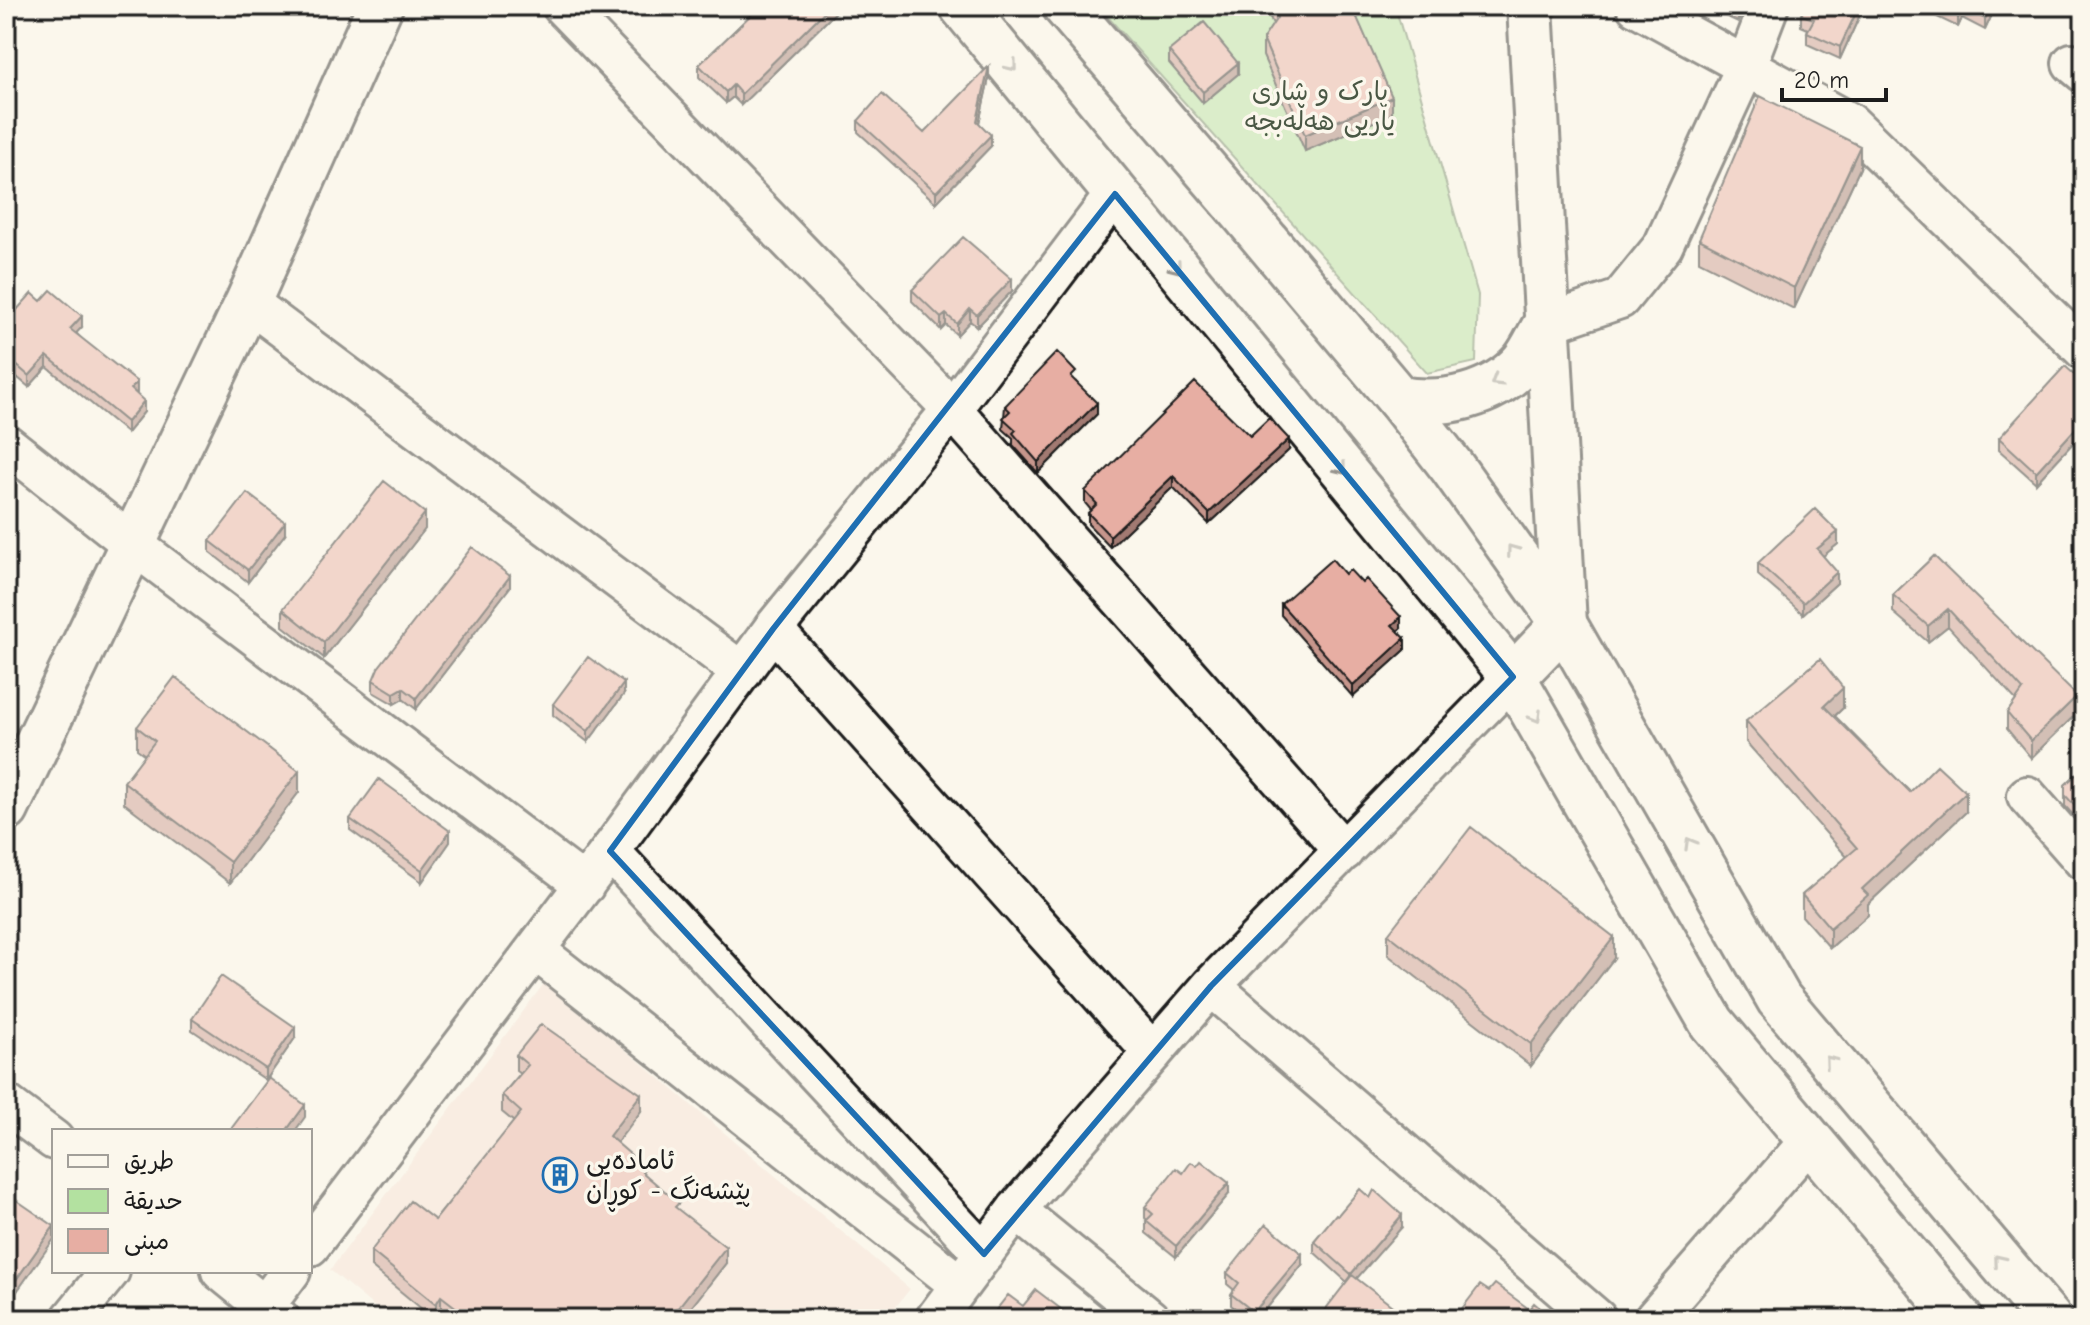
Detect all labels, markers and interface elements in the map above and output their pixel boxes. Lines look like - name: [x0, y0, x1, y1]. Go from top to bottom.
- scale bar: [1782, 52, 1886, 102]
- one-way arrow: [1002, 57, 1016, 72]
- text: 20 m: [1794, 66, 1849, 94]
- park label: پارک و شاری یاریی ھەڵەبجە: [1245, 77, 1395, 138]
- one-way arrow: [1166, 259, 1181, 273]
- one-way arrow: [1490, 371, 1505, 387]
- one-way arrow: [1331, 459, 1346, 474]
- one-way arrow: [1507, 544, 1522, 558]
- one-way arrow: [1526, 708, 1542, 723]
- one-way arrow: [1684, 838, 1700, 852]
- one-way arrow: [1825, 1056, 1840, 1071]
- legend: [52, 1129, 312, 1273]
- place label: ئامادەیی پێشەنگ - کوڕان: [586, 1146, 751, 1212]
- text: طريق: [124, 1147, 174, 1175]
- building icon: ئامادەیی پێشەنگ - کوڕان: [541, 1156, 579, 1194]
- text: حديقة: [124, 1187, 183, 1215]
- text: مبنى: [124, 1227, 169, 1256]
- one-way arrow: [1994, 1254, 2009, 1269]

